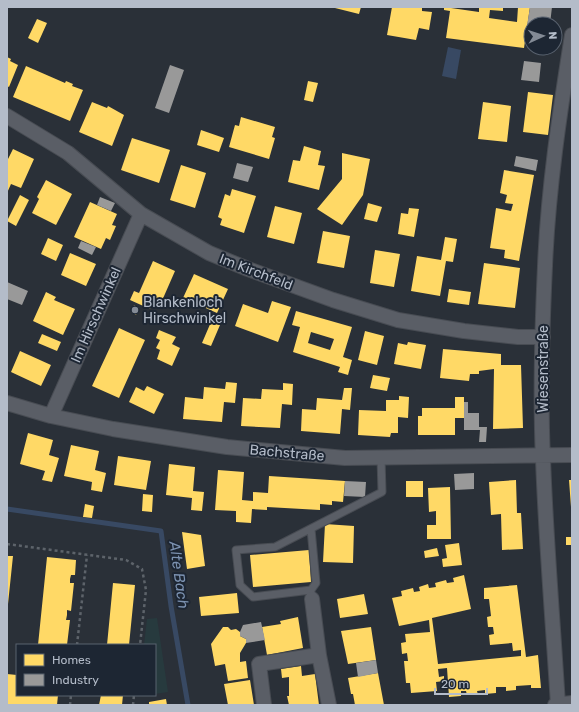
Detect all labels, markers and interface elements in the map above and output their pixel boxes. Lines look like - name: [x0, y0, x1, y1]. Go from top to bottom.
- north arrow: [523, 16, 563, 56]
- text: N: [546, 31, 559, 40]
- street label: Im Kirchfeld: [217, 250, 295, 294]
- street label: Im Hirschwinkel: [67, 265, 125, 365]
- place label: Blankenloch Hirschwinkel: [143, 294, 226, 327]
- marker: Blankenloch Hirschwinkel: [130, 305, 140, 315]
- street label: Wiesenstraße: [535, 325, 552, 413]
- street label: Bachstraße: [249, 441, 325, 465]
- water label: Alte Bach: [165, 539, 193, 610]
- legend: [16, 644, 156, 696]
- text: Homes: [52, 653, 91, 667]
- scale bar: [435, 670, 487, 696]
- text: Industry: [52, 673, 99, 687]
- text: 20 m: [441, 677, 469, 691]

